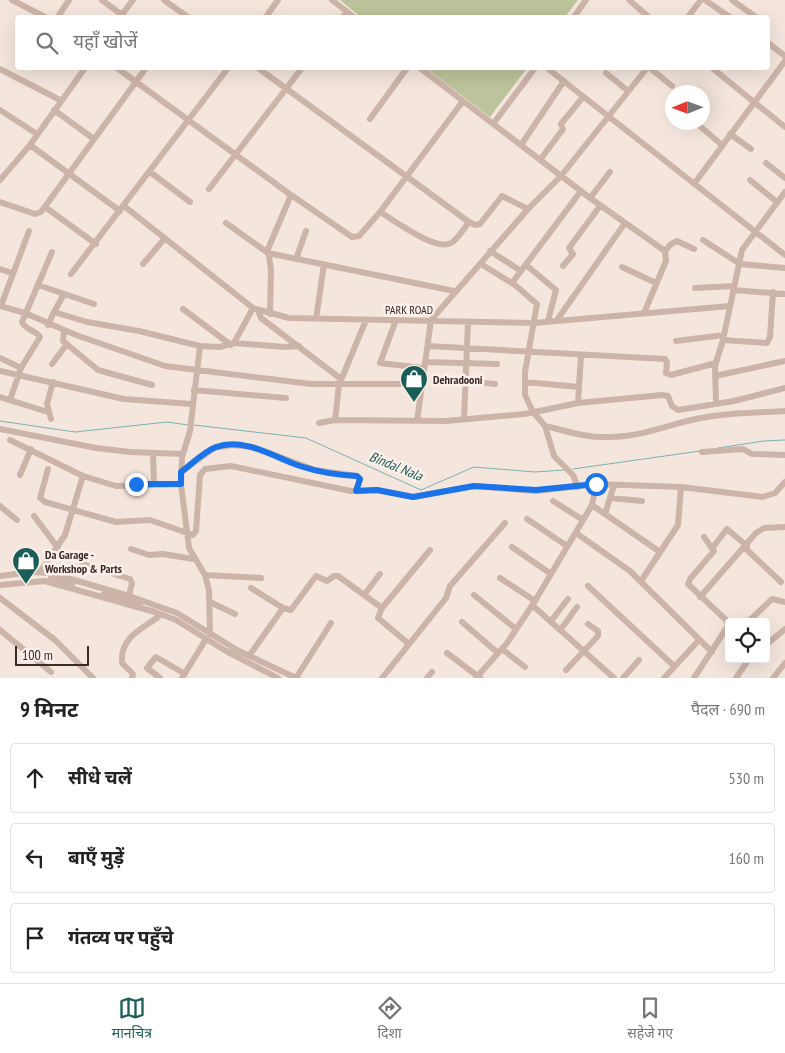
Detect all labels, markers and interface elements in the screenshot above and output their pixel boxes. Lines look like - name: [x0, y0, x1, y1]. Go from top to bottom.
- search box: [15, 15, 770, 70]
- icon: search: [33, 29, 61, 57]
- text: यहाँ खोजें: [73, 29, 138, 53]
- north arrow: [665, 85, 710, 130]
- street label: PARK ROAD: [385, 302, 433, 317]
- shop icon: Dehradooni: [399, 364, 429, 403]
- place label: Dehradooni: [433, 372, 483, 387]
- water label: Bindal Nala: [367, 447, 426, 485]
- route end: [125, 473, 148, 496]
- route start: [585, 473, 608, 496]
- shop icon: Da Garage - Workshop & Parts: [11, 546, 41, 585]
- place label: Da Garage - Workshop & Parts: [44, 547, 122, 576]
- map controls: [725, 618, 770, 663]
- button: locate: [725, 618, 770, 663]
- scale bar: [15, 643, 89, 666]
- text: 100 m: [22, 646, 53, 664]
- text: 9 मिनट: [20, 696, 78, 723]
- text: पैदल · 690 m: [691, 699, 765, 719]
- icon: ahead: [21, 764, 49, 792]
- text: सीधे चलें: [68, 765, 132, 789]
- text: 530 m: [729, 768, 764, 788]
- icon: left: [21, 844, 49, 872]
- text: बाएँ मुड़ें: [68, 845, 124, 869]
- text: 160 m: [729, 848, 764, 868]
- icon: arrive: [21, 924, 49, 952]
- text: गंतव्य पर पहुँचे: [68, 925, 173, 949]
- tab: मानचित्र: [112, 994, 152, 1044]
- tab: दिशा: [376, 994, 404, 1044]
- tab: सहेजे गए: [627, 994, 673, 1044]

